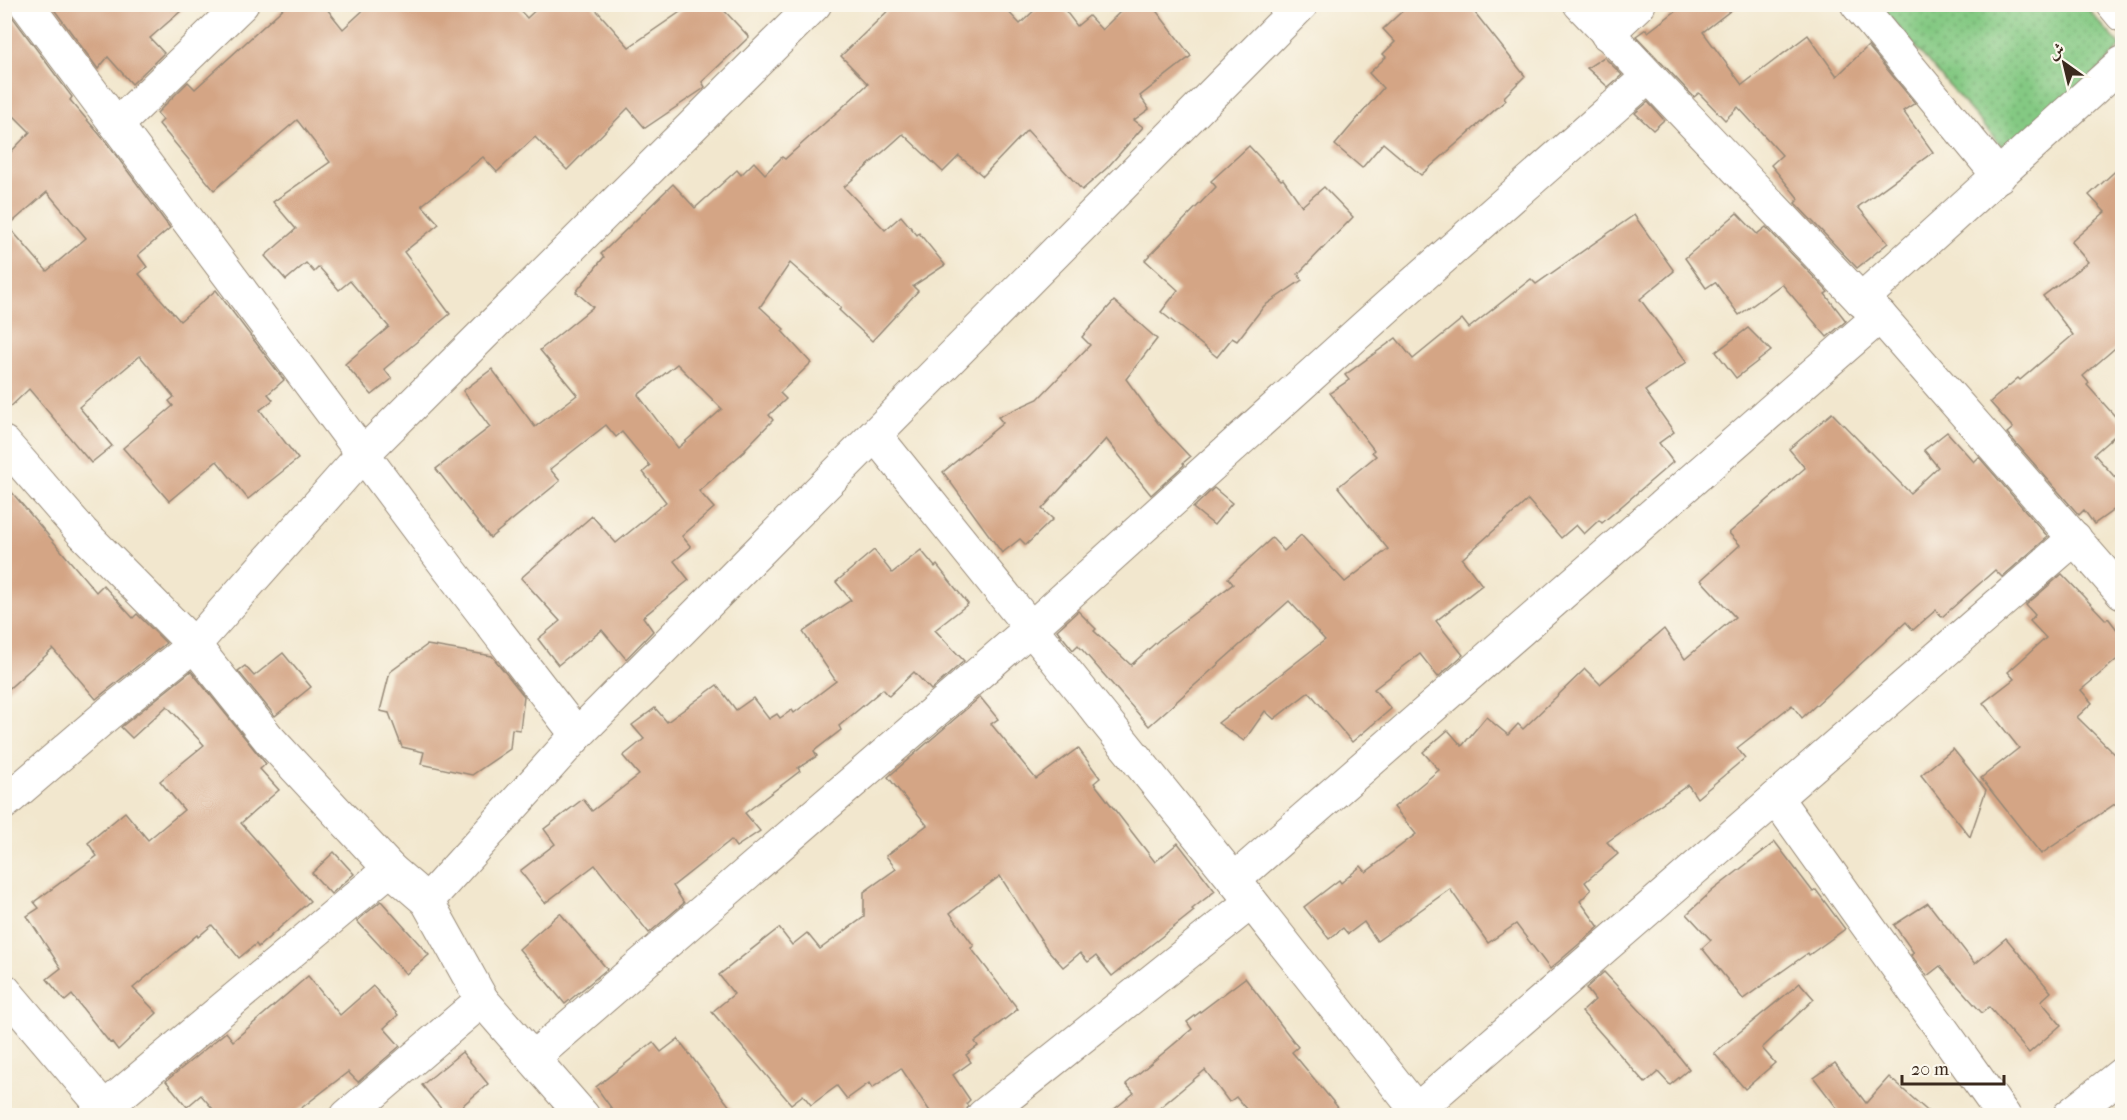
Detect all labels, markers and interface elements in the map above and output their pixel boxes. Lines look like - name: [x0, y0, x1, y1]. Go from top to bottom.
- north arrow: [2034, 33, 2094, 93]
- text: ش: [2044, 39, 2068, 63]
- scale bar: [1902, 1048, 2004, 1086]
- text: 20 m: [1911, 1059, 1949, 1080]

